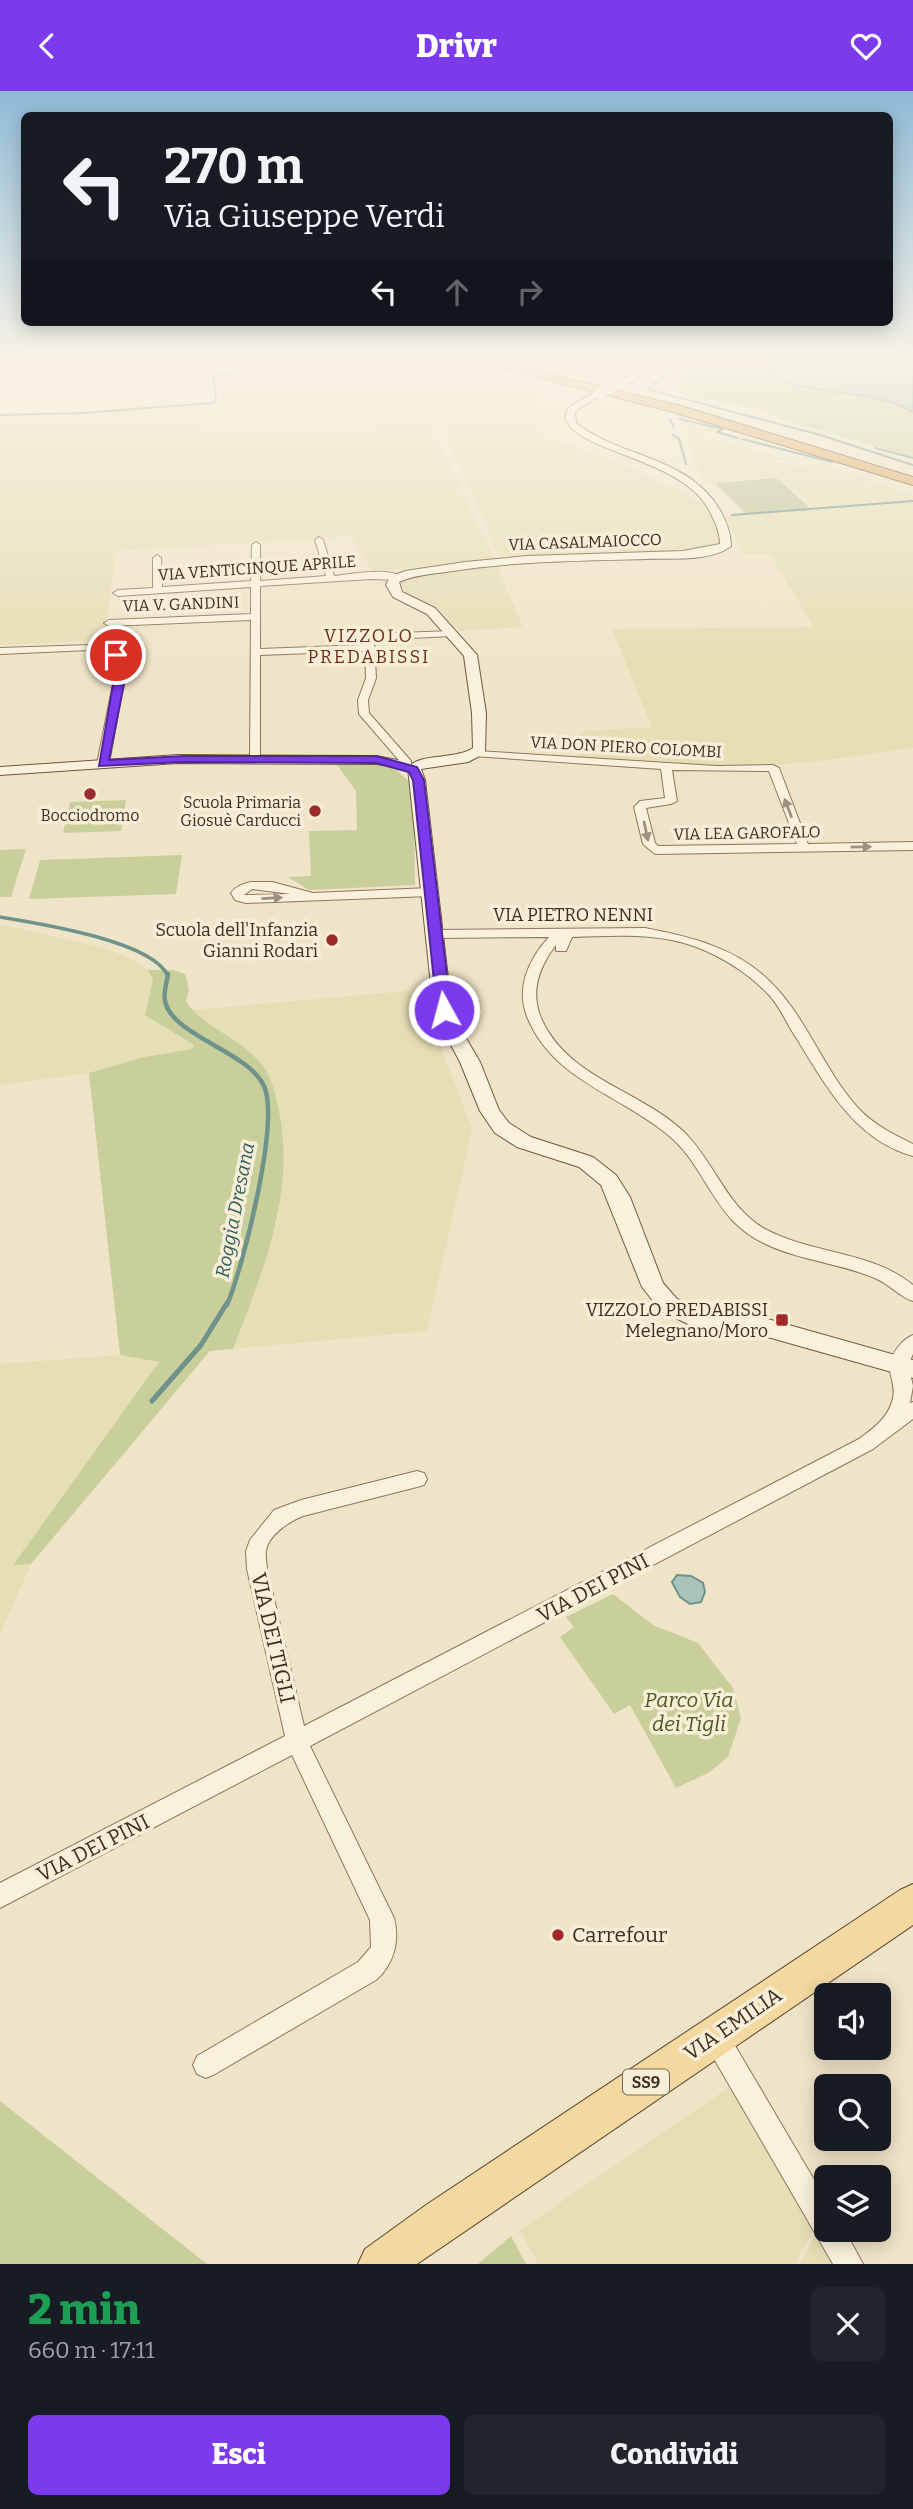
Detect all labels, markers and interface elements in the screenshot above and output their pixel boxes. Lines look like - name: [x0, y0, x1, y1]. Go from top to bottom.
- icon: back: [28, 27, 66, 65]
- text: Drivr: [416, 27, 497, 65]
- icon: heart: [847, 27, 885, 65]
- text: 270 m: [164, 137, 304, 196]
- icon: left: [49, 140, 140, 231]
- text: Via Giuseppe Verdi: [164, 197, 445, 235]
- icon: left: [365, 273, 403, 311]
- icon: ahead: [438, 273, 476, 311]
- icon: right: [511, 273, 549, 311]
- street label: VIA CASALMAIOCCO: [508, 530, 662, 554]
- street label: VIA VENTICINQUE APRILE: [157, 552, 357, 584]
- street label: VIA V. GANDINI: [122, 592, 240, 616]
- pin: [86, 625, 146, 685]
- district label: VIZZOLO PREDABISSI: [308, 625, 430, 668]
- icon: arrive: [97, 636, 135, 674]
- street label: VIA DON PIERO COLOMBI: [530, 733, 722, 761]
- marker: Bocciodromo: [82, 786, 98, 802]
- place label: Scuola Primaria Giosuè Carducci: [180, 793, 301, 830]
- one-way arrow: [783, 798, 794, 819]
- marker: Scuola Primaria Giosuè Carducci: [307, 803, 323, 819]
- place label: Bocciodromo: [40, 806, 140, 825]
- one-way arrow: [640, 820, 651, 842]
- street label: VIA LEA GAROFALO: [673, 822, 821, 844]
- one-way arrow: [850, 841, 872, 853]
- one-way arrow: [261, 893, 283, 904]
- street label: VIA PIETRO NENNI: [493, 904, 653, 926]
- place label: Scuola dell'Infanzia Gianni Rodari: [155, 919, 318, 962]
- marker: Scuola dell'Infanzia Gianni Rodari: [324, 932, 340, 948]
- position arrow: [407, 973, 481, 1047]
- water label: Roggia Dresana: [211, 1140, 259, 1280]
- place label: VIZZOLO PREDABISSI Melegnano/Moro: [586, 1299, 768, 1342]
- marker: VIZZOLO PREDABISSI Melegnano/Moro: [774, 1312, 790, 1328]
- street label: VIA DEI PINI: [533, 1548, 653, 1628]
- street label: VIA DEI TIGLI: [245, 1570, 301, 1706]
- park label: Parco Via dei Tigli: [644, 1687, 734, 1737]
- street label: VIA DEI PINI: [32, 1808, 154, 1888]
- place label: Carrefour: [572, 1922, 667, 1948]
- marker: Carrefour: [550, 1927, 566, 1943]
- street label: VIA EMILIA: [679, 1982, 787, 2066]
- map controls: [814, 1983, 891, 2242]
- button: sound: [814, 1983, 891, 2060]
- road number: SS9: [623, 2070, 669, 2095]
- button: search: [814, 2074, 891, 2151]
- button: layers: [814, 2165, 891, 2242]
- text: 2 min: [28, 2285, 140, 2335]
- button: close: [811, 2287, 885, 2361]
- text: 660 m · 17:11: [28, 2336, 155, 2364]
- button: Esci: [28, 2415, 450, 2495]
- button: Condividi: [464, 2415, 885, 2495]

